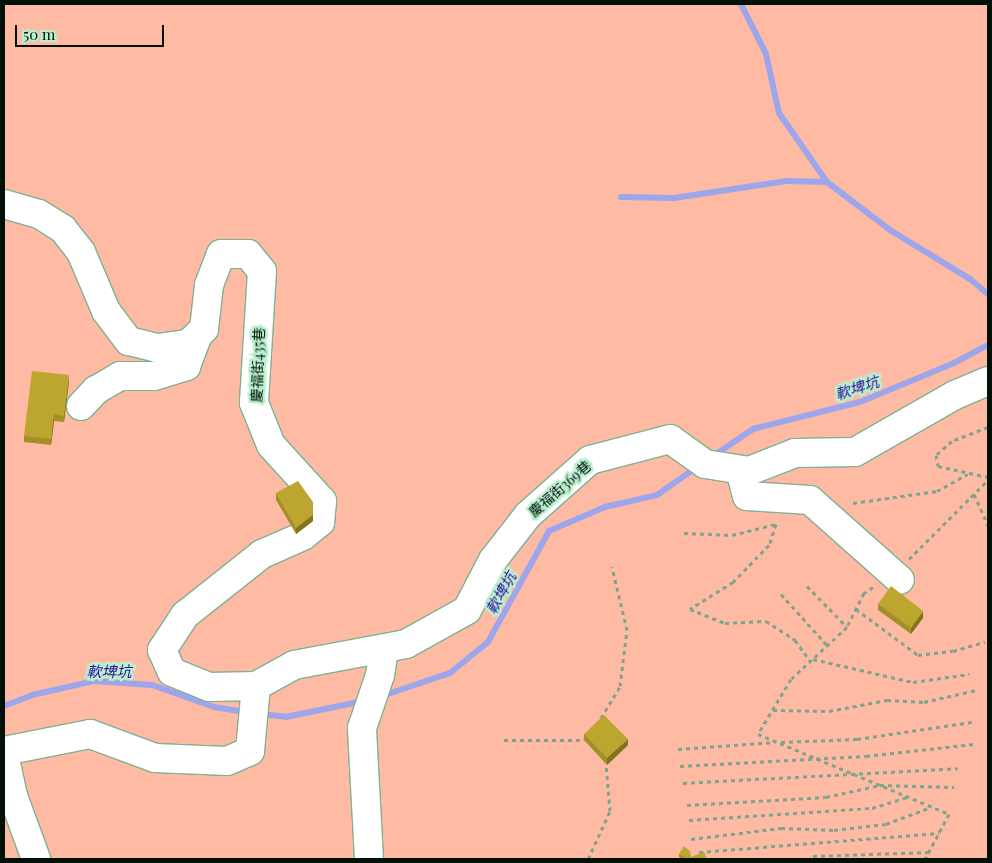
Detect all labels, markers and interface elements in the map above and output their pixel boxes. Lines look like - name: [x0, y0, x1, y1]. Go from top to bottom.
- scale bar: [18, 15, 166, 47]
- text: 50 m: [23, 24, 55, 44]
- street label: 慶福街435巷: [248, 327, 268, 403]
- water label: 軟埤坑: [833, 372, 881, 404]
- street label: 慶福街369巷: [526, 458, 594, 520]
- water label: 軟埤坑: [482, 569, 520, 617]
- water label: 軟埤坑: [87, 663, 131, 681]

